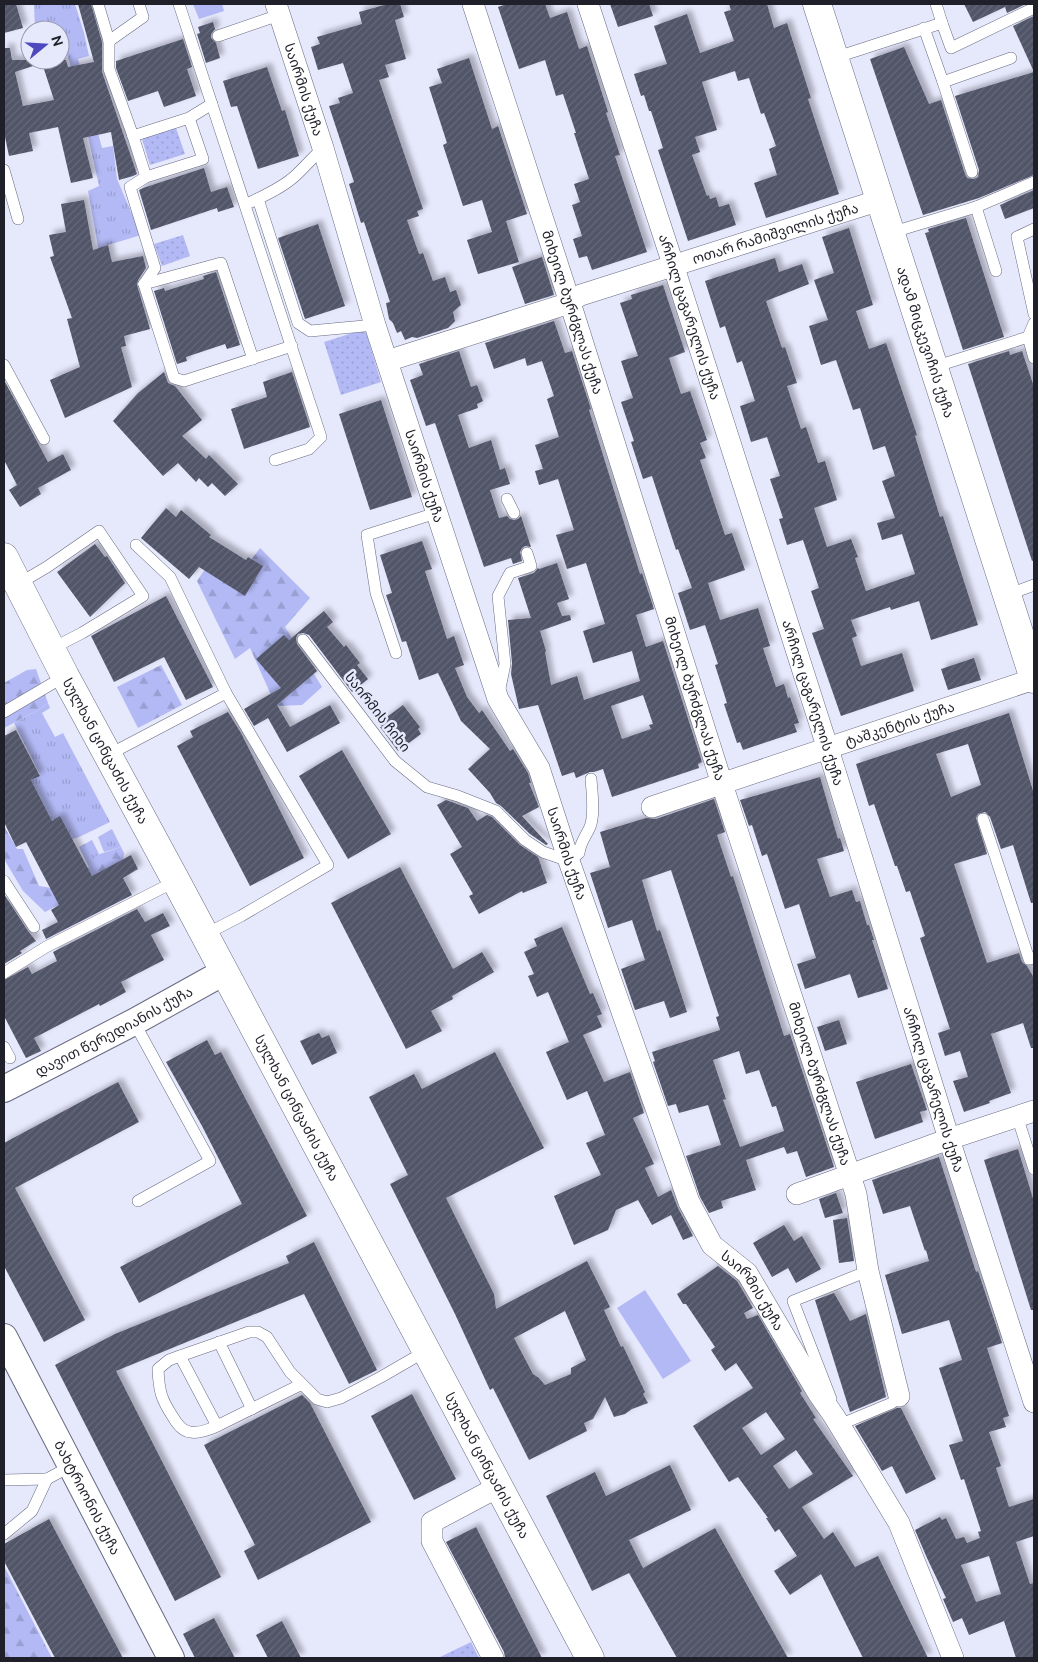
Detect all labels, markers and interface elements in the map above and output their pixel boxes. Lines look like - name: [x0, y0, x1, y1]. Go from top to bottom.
- north arrow: [20, 20, 70, 70]
- text: N: [48, 34, 67, 48]
- street label: საირმის ქუჩა: [281, 41, 326, 138]
- street label: ოთარ რამიშვილის ქუჩა: [690, 199, 860, 267]
- street label: მიხეილ ბურძგლას ქუჩა: [539, 228, 606, 396]
- street label: არჩილ ცაგარელის ქუჩა: [656, 232, 724, 402]
- street label: ადამ მიცკევიჩის ქუჩა: [894, 264, 957, 420]
- street label: საირმის ქუჩა: [402, 428, 447, 524]
- street label: მიხეილ ბურძგლას ქუჩა: [662, 614, 728, 782]
- street label: არჩილ ცაგარელის ქუჩა: [779, 618, 847, 787]
- street label: საირმის ჩიხი: [342, 669, 414, 755]
- street label: სულხან ცინცაძის ქუჩა: [60, 675, 152, 827]
- street label: ტაშკენტის ქუჩა: [843, 698, 956, 751]
- street label: საირმის ქუჩა: [544, 805, 590, 902]
- street label: დავით წერედიანის ქუჩა: [32, 983, 195, 1081]
- street label: მიხეილ ბურძგლას ქუჩა: [786, 1000, 854, 1167]
- street label: არჩილ ცაგარელის ქუჩა: [900, 1004, 967, 1174]
- street label: სულხან ცინცაძის ქუჩა: [251, 1032, 342, 1184]
- street label: საირმის ქუჩა: [718, 1247, 787, 1333]
- street label: სულხან ცინცაძის ქუჩა: [442, 1390, 533, 1541]
- street label: ბახტრიონის ქუჩა: [51, 1438, 124, 1558]

